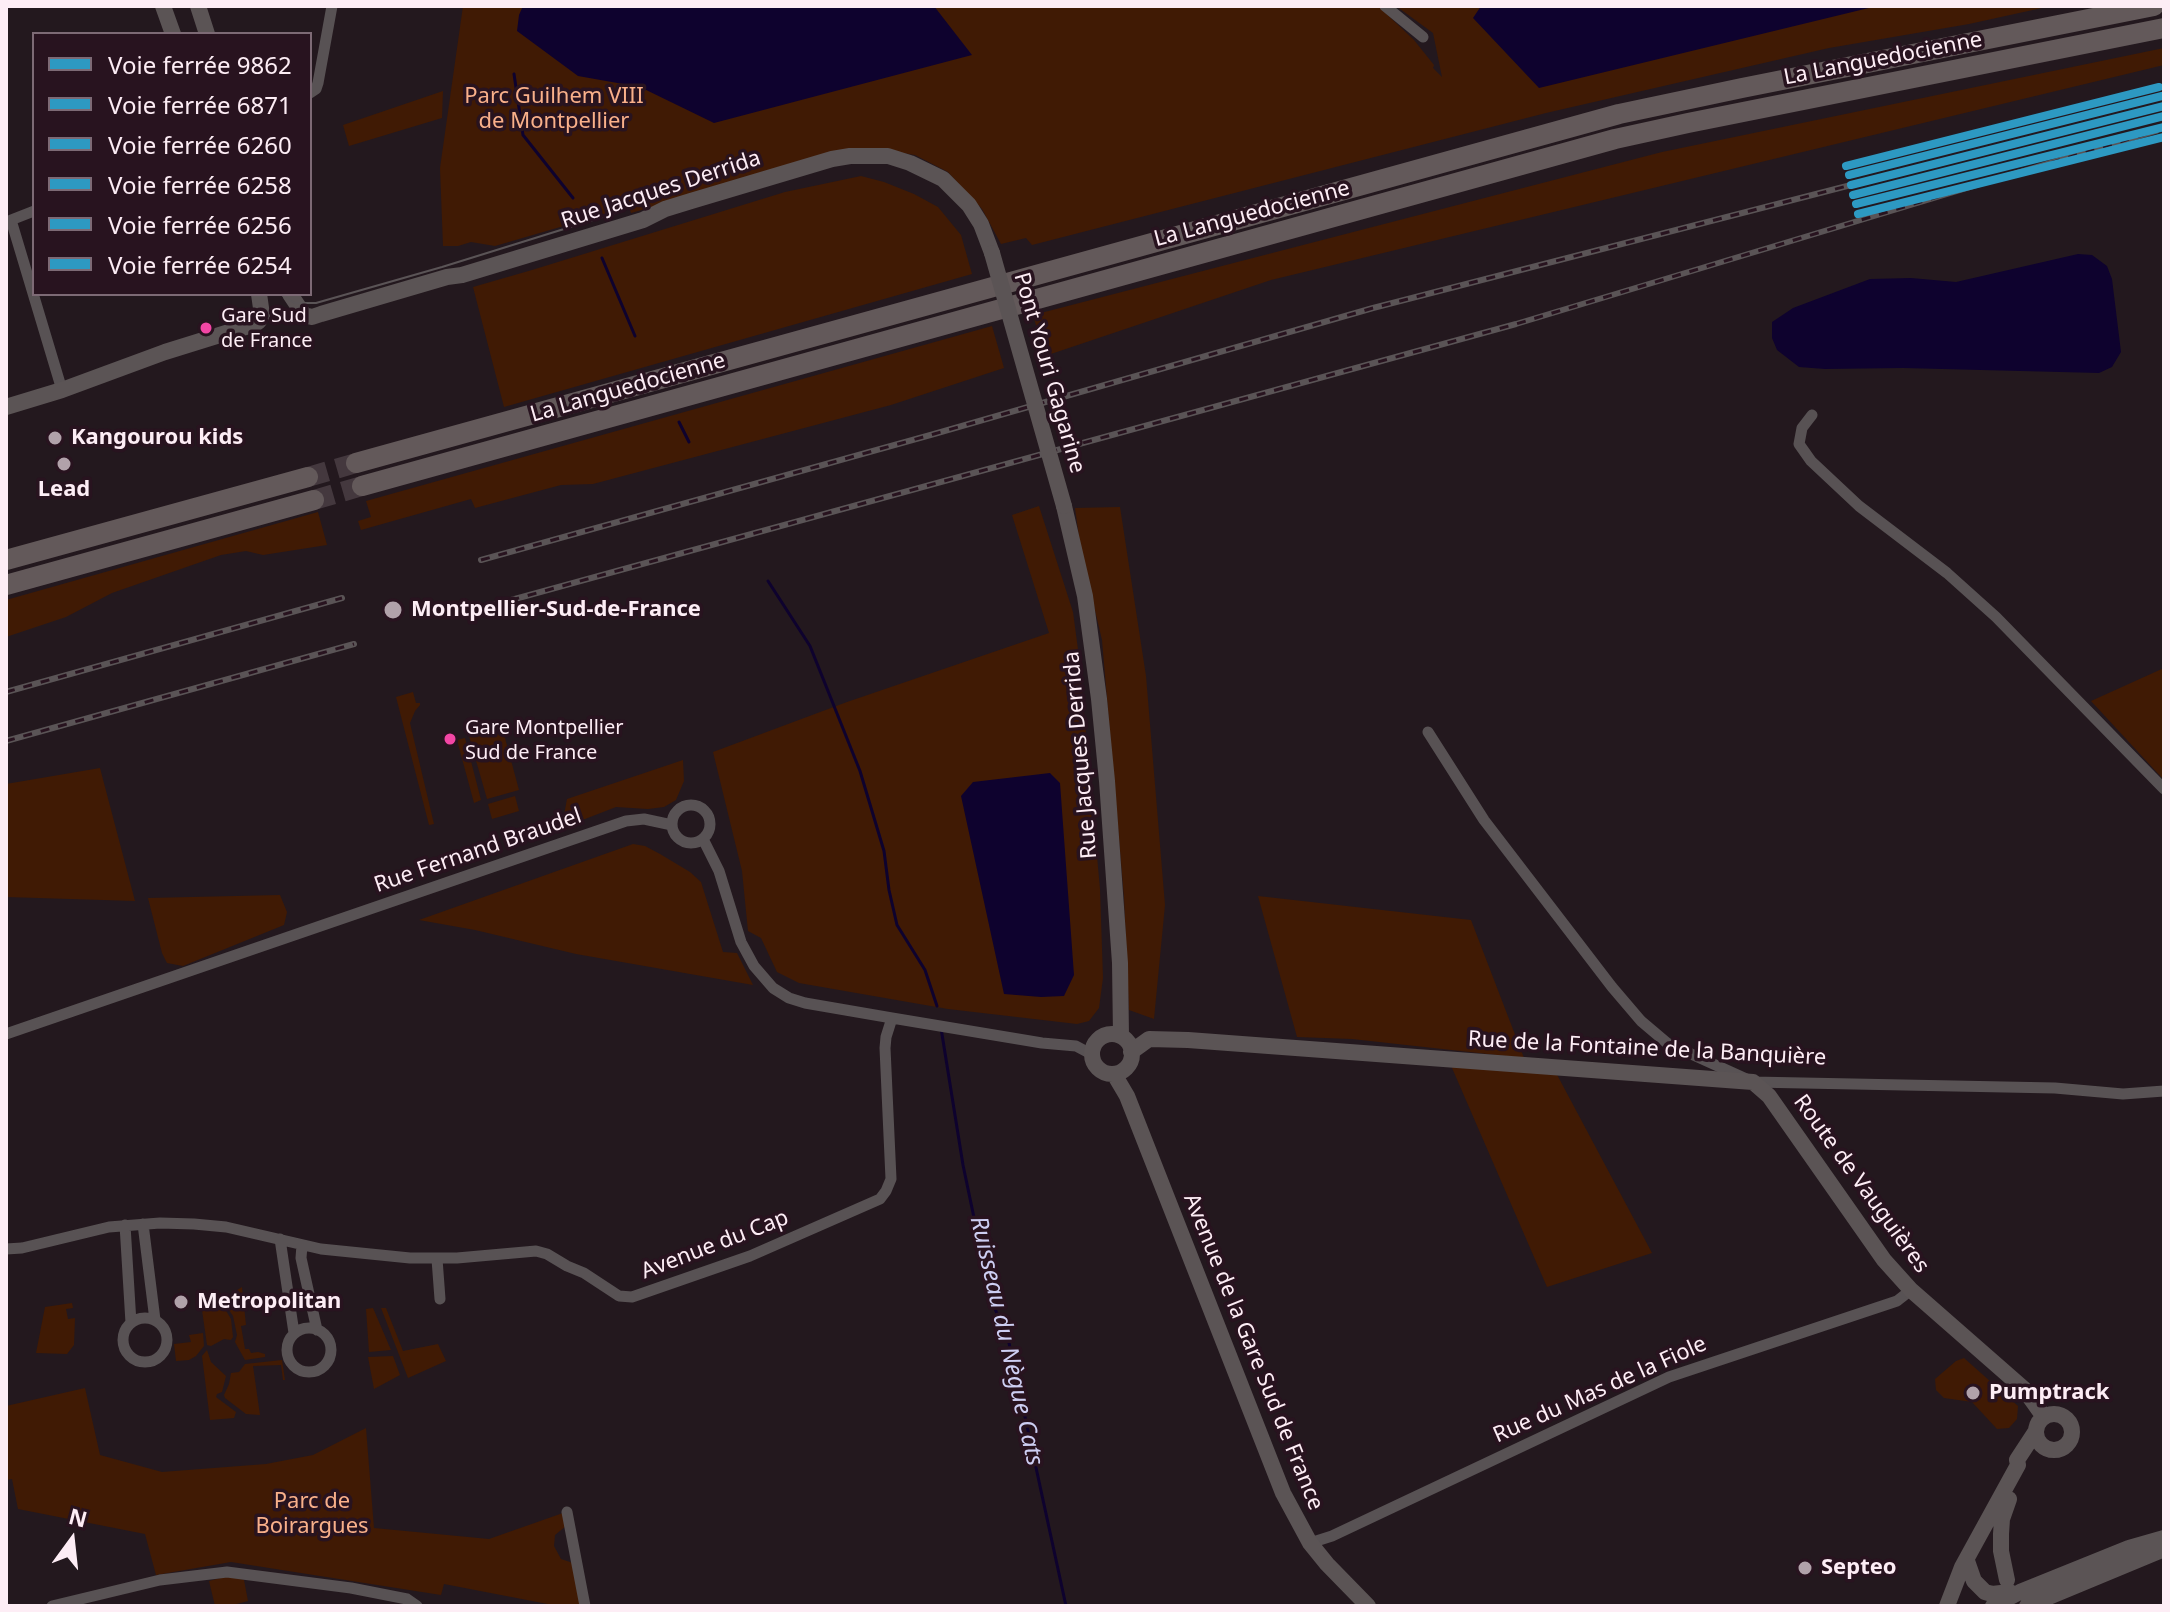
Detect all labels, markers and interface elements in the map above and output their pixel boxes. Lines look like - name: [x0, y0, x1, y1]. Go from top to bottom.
- street label: La Languedocienne: [1781, 27, 1985, 91]
- legend: [32, 32, 312, 296]
- text: Voie ferrée 9862: [108, 48, 292, 81]
- park label: Parc Guilhem VIII de Montpellier: [464, 84, 644, 136]
- text: Voie ferrée 6871: [108, 88, 292, 121]
- text: Voie ferrée 6260: [108, 128, 292, 161]
- street label: Rue Jacques Derrida: [558, 145, 764, 235]
- text: Voie ferrée 6258: [108, 168, 292, 201]
- street label: La Languedocienne: [1151, 175, 1353, 253]
- text: Voie ferrée 6256: [108, 208, 292, 241]
- text: Voie ferrée 6254: [108, 248, 292, 281]
- street label: Pont Youri Gagarine: [1008, 270, 1090, 476]
- place label: Gare Sud de France: [221, 304, 312, 351]
- marker: Gare Sud de France: [198, 320, 214, 336]
- street label: La Languedocienne: [527, 348, 729, 428]
- place label: Kangourou kids: [71, 425, 243, 451]
- marker: Kangourou kids: [46, 429, 64, 447]
- marker: Lead: [55, 455, 73, 473]
- place label: Lead: [38, 477, 90, 503]
- place label: Montpellier-Sud-de-France: [411, 597, 701, 623]
- marker: Montpellier-Sud-de-France: [382, 599, 404, 621]
- street label: Rue Jacques Derrida: [1059, 650, 1103, 860]
- place label: Gare Montpellier Sud de France: [465, 716, 624, 763]
- marker: Gare Montpellier Sud de France: [442, 731, 458, 747]
- street label: Rue Fernand Braudel: [371, 803, 585, 899]
- street label: Rue de la Fontaine de la Banquière: [1467, 1026, 1827, 1072]
- street label: Route de Vauguières: [1787, 1090, 1935, 1278]
- street label: Avenue de la Gare Sud de France: [1177, 1190, 1329, 1514]
- street label: Avenue du Cap: [638, 1205, 792, 1285]
- water label: Ruisseau du Nègue Cats: [963, 1213, 1049, 1469]
- place label: Metropolitan: [197, 1289, 341, 1315]
- marker: Metropolitan: [172, 1293, 190, 1311]
- street label: Rue du Mas de la Fiole: [1489, 1331, 1711, 1449]
- place label: Pumptrack: [1989, 1380, 2109, 1406]
- marker: Pumptrack: [1964, 1384, 1982, 1402]
- park label: Parc de Boirargues: [255, 1489, 369, 1540]
- north arrow: [32, 1500, 112, 1580]
- text: N: [66, 1500, 91, 1534]
- place label: Septeo: [1821, 1555, 1897, 1581]
- marker: Septeo: [1796, 1559, 1814, 1577]

